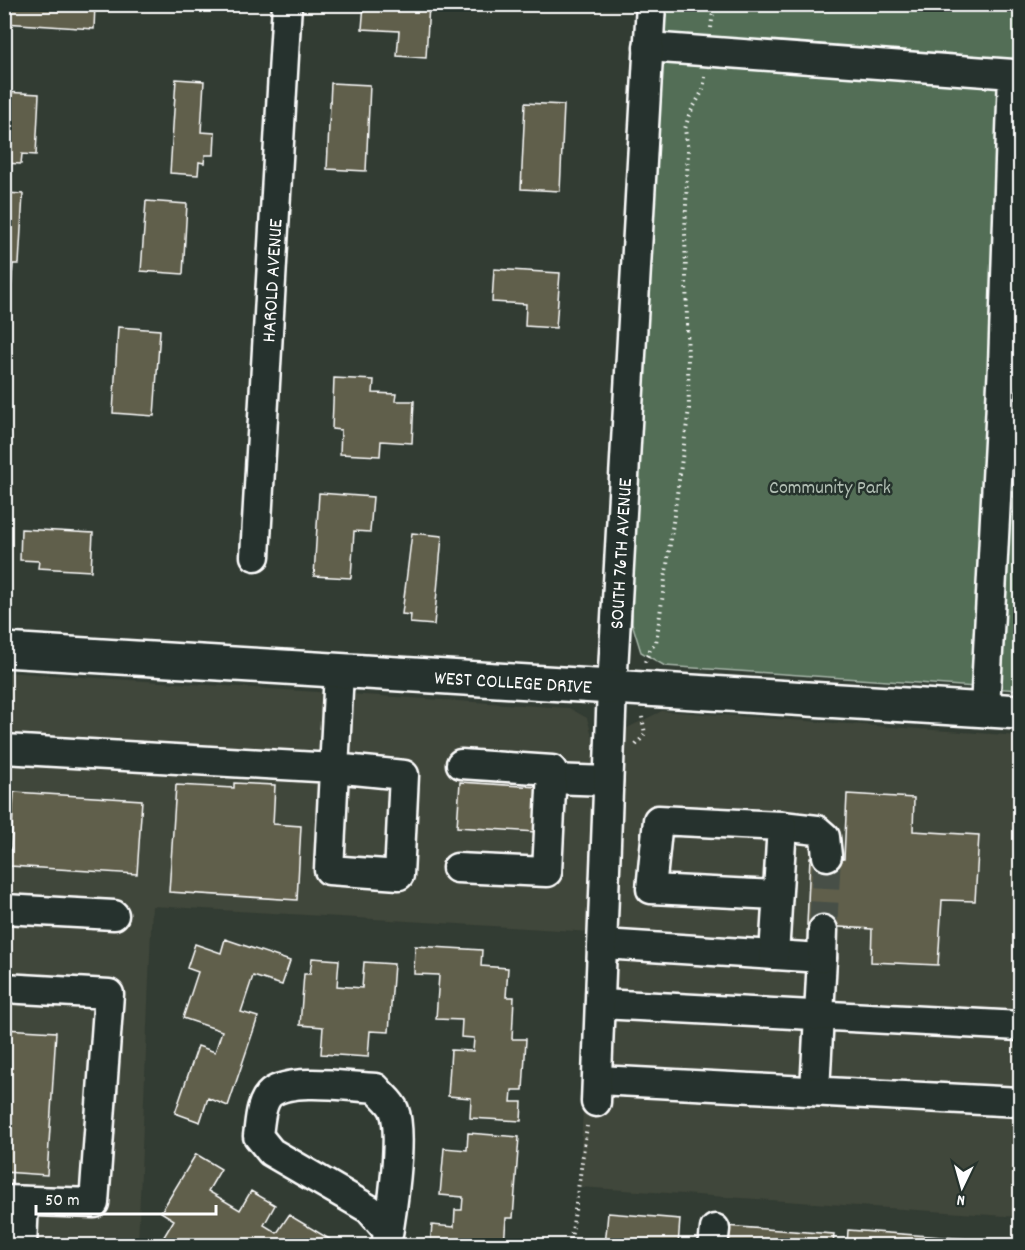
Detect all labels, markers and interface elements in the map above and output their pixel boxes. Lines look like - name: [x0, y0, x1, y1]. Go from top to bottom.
- street label: HAROLD AVENUE: [256, 218, 292, 343]
- park label: Community Park: [769, 475, 891, 503]
- street label: SOUTH 76TH AVENUE: [604, 477, 641, 630]
- street label: WEST COLLEGE DRIVE: [433, 665, 592, 703]
- north arrow: [932, 1157, 992, 1217]
- scale bar: [36, 1178, 216, 1216]
- text: N: [956, 1188, 966, 1211]
- text: 50 m: [45, 1189, 80, 1214]

